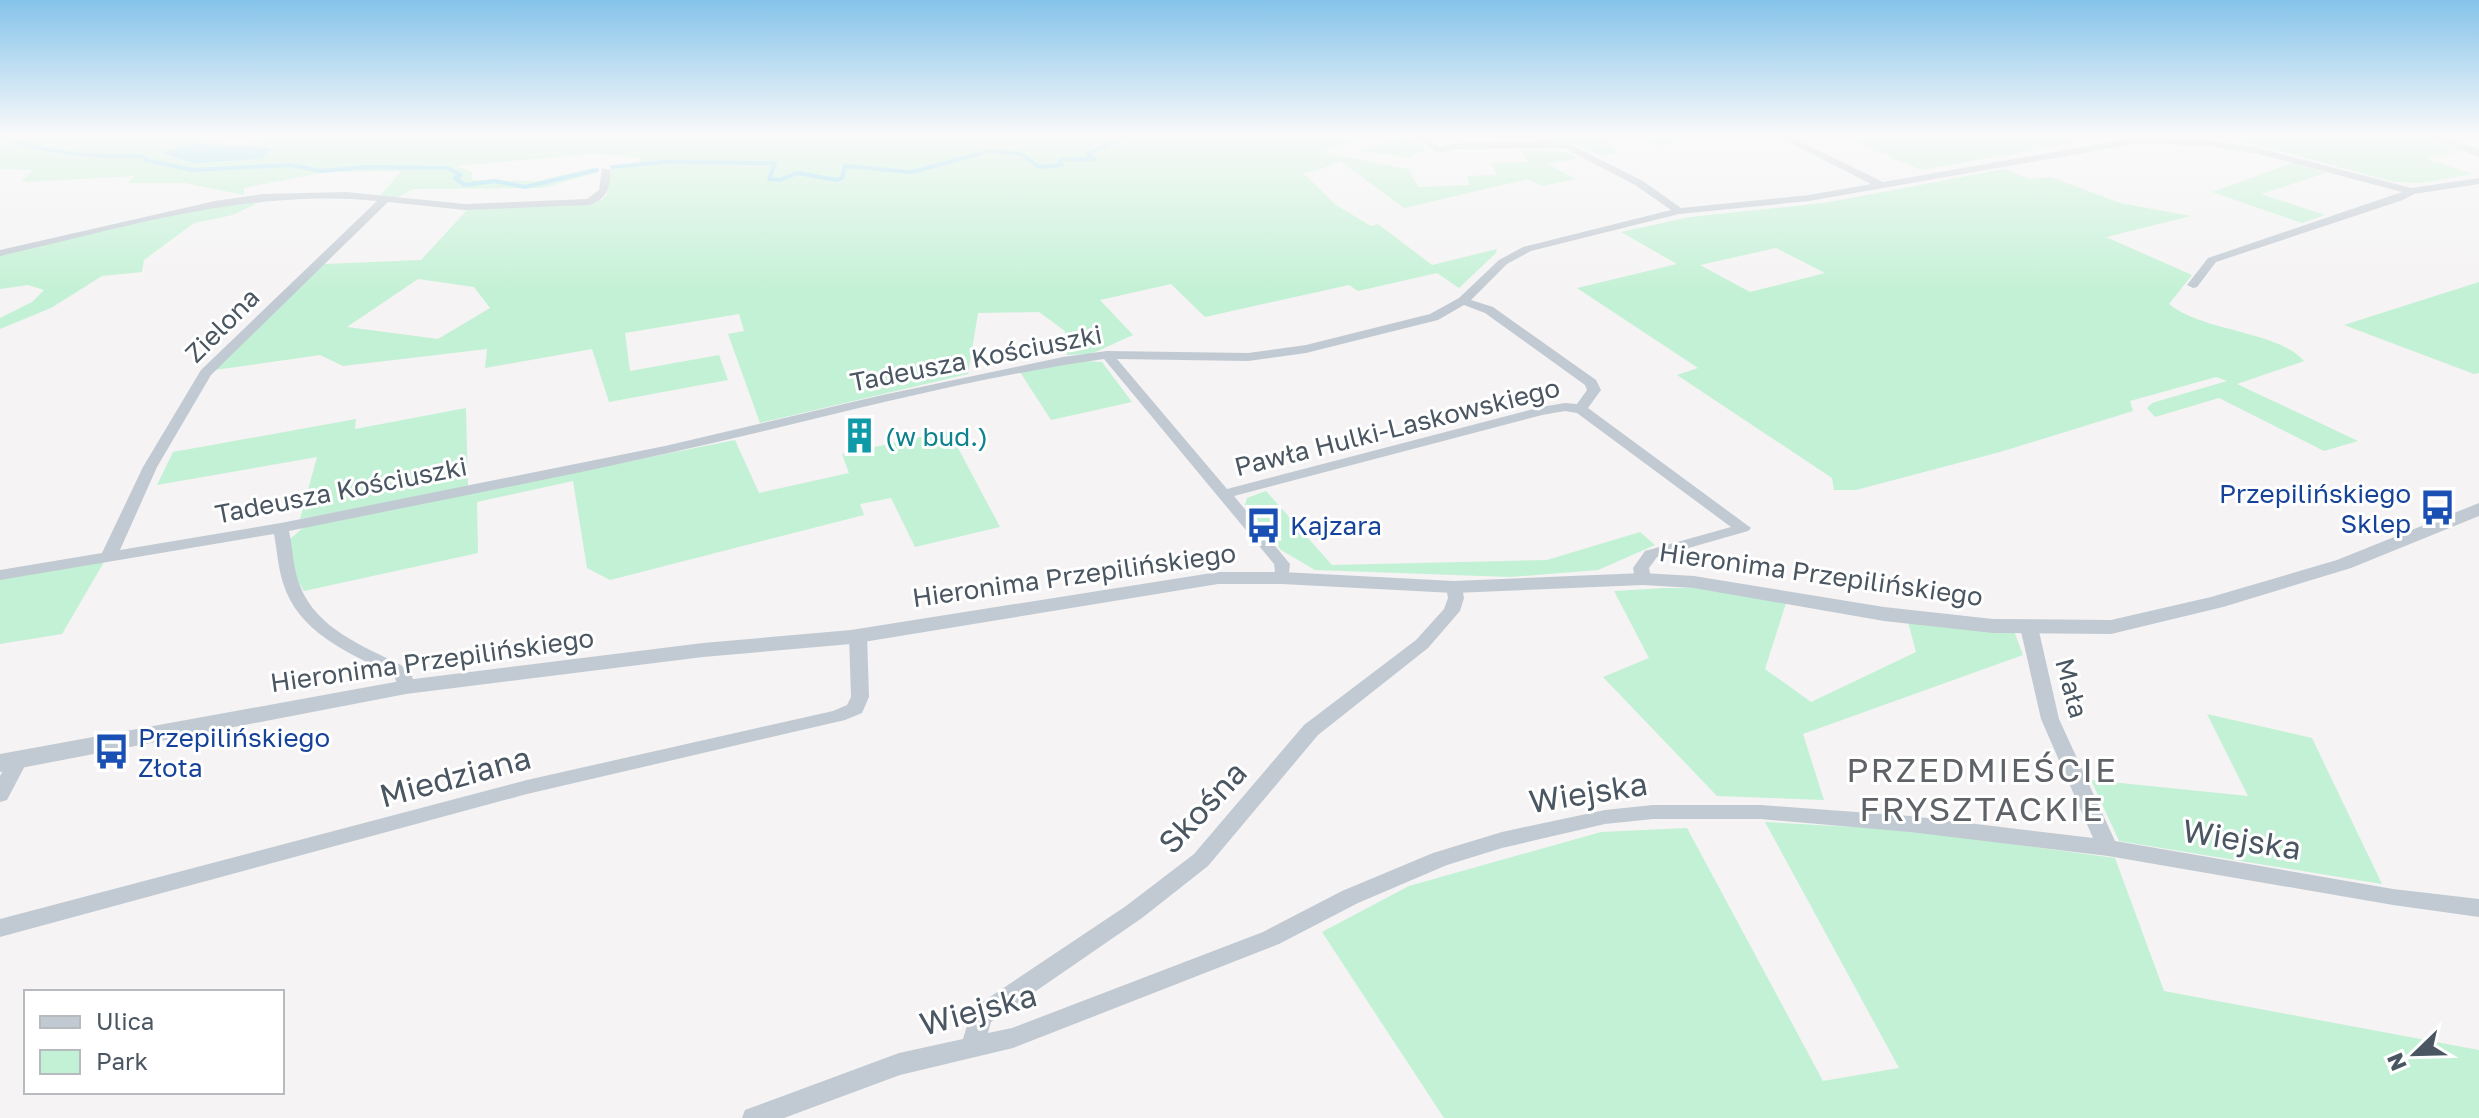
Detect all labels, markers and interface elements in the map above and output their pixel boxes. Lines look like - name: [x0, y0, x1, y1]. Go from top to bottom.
- street label: Zielona: [179, 282, 265, 368]
- street label: Tadeusza Kościuszki: [847, 318, 1105, 398]
- street label: Pawła Hulki-Laskowskiego: [1231, 372, 1563, 482]
- building icon: (w bud.): [840, 417, 878, 455]
- place label: (w bud.): [885, 421, 988, 452]
- street label: Tadeusza Kościuszki: [212, 450, 470, 530]
- place label: Przepilińskiego Sklep: [2219, 478, 2411, 539]
- bus stop icon: Przepilińskiego Sklep: [2418, 489, 2456, 527]
- bus stop icon: Kajzara: [1245, 506, 1283, 544]
- place label: Kajzara: [1290, 510, 1382, 541]
- street label: Hieronima Przepilińskiego: [1657, 536, 1985, 612]
- street label: Hieronima Przepilińskiego: [910, 537, 1238, 613]
- street label: Hieronima Przepilińskiego: [268, 622, 596, 698]
- street label: Mała: [2049, 655, 2095, 721]
- place label: Przepilińskiego Złota: [138, 722, 330, 783]
- bus stop icon: Przepilińskiego Złota: [93, 733, 131, 771]
- street label: Miedziana: [375, 738, 535, 814]
- district label: PRZEDMIEŚCIE FRYSZTACKIE: [1846, 749, 2118, 828]
- street label: Skośna: [1150, 753, 1254, 861]
- street label: Wiejska: [1526, 764, 1650, 820]
- street label: Wiejska: [2180, 811, 2304, 867]
- street label: Wiejska: [915, 975, 1041, 1043]
- legend: [24, 990, 284, 1094]
- text: Ulica: [96, 1006, 154, 1035]
- north arrow: [2375, 1014, 2455, 1094]
- text: Park: [96, 1046, 148, 1075]
- text: N: [2380, 1049, 2412, 1075]

